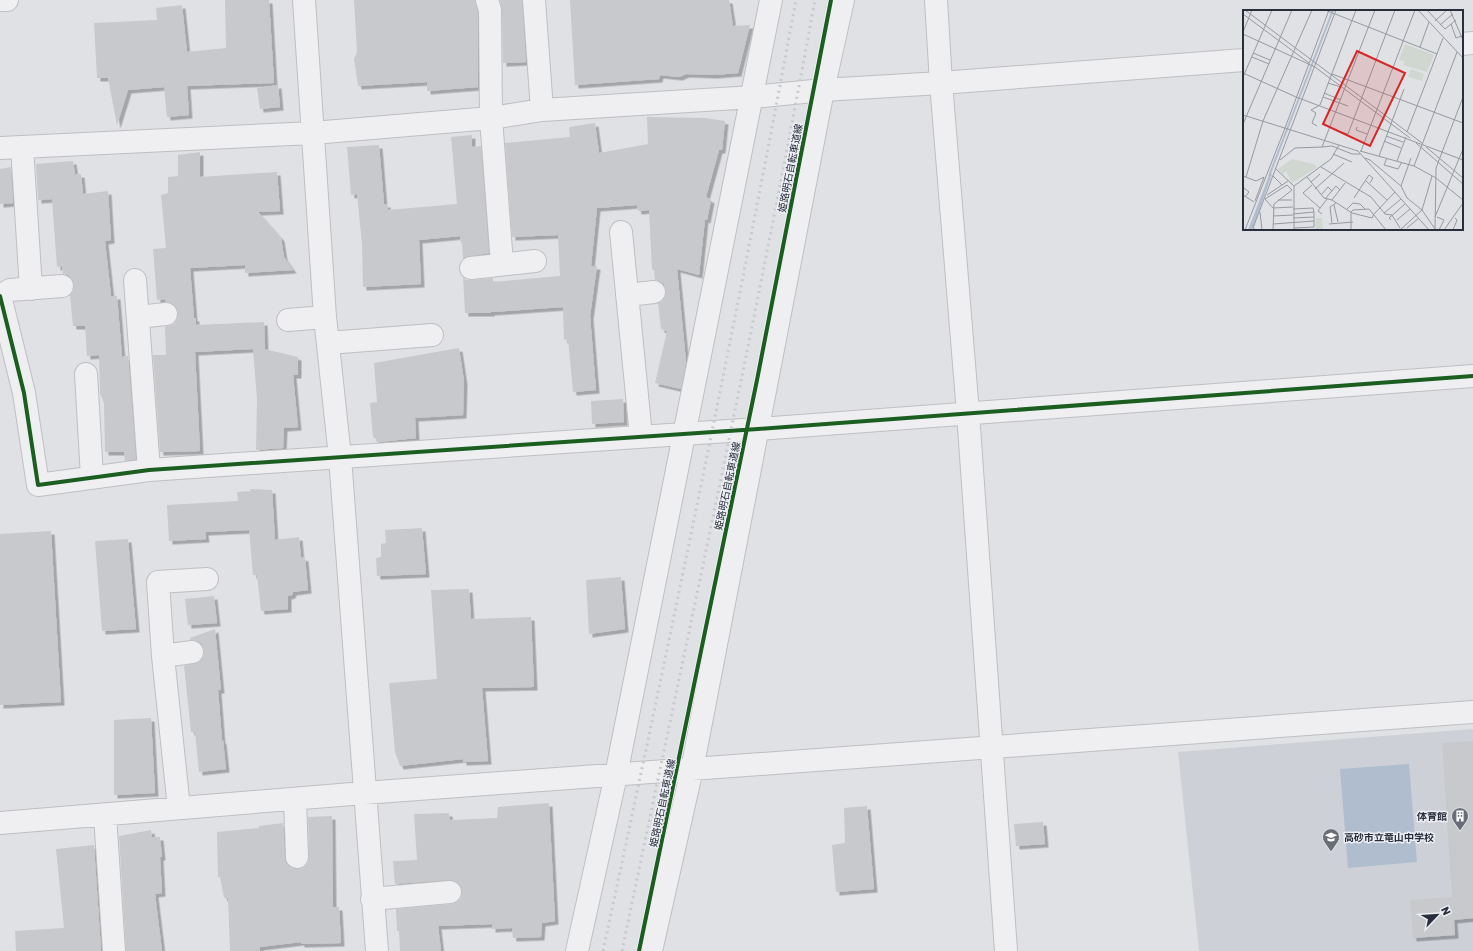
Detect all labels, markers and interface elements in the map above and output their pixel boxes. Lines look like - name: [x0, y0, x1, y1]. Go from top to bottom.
- inset map: [1243, 10, 1463, 230]
- street label: 姫路明石自転車道線: [777, 123, 805, 214]
- street label: 姫路明石自転車道線: [713, 441, 743, 531]
- street label: 姫路明石自転車道線: [648, 758, 678, 848]
- building icon: 体育館: [1450, 806, 1470, 831]
- place label: 体育館: [1416, 811, 1447, 823]
- school or university icon: 高砂市立竜山中学校: [1321, 827, 1341, 852]
- place label: 高砂市立竜山中学校: [1344, 832, 1434, 844]
- north arrow: [1417, 895, 1457, 935]
- text: N: [1438, 905, 1453, 917]

